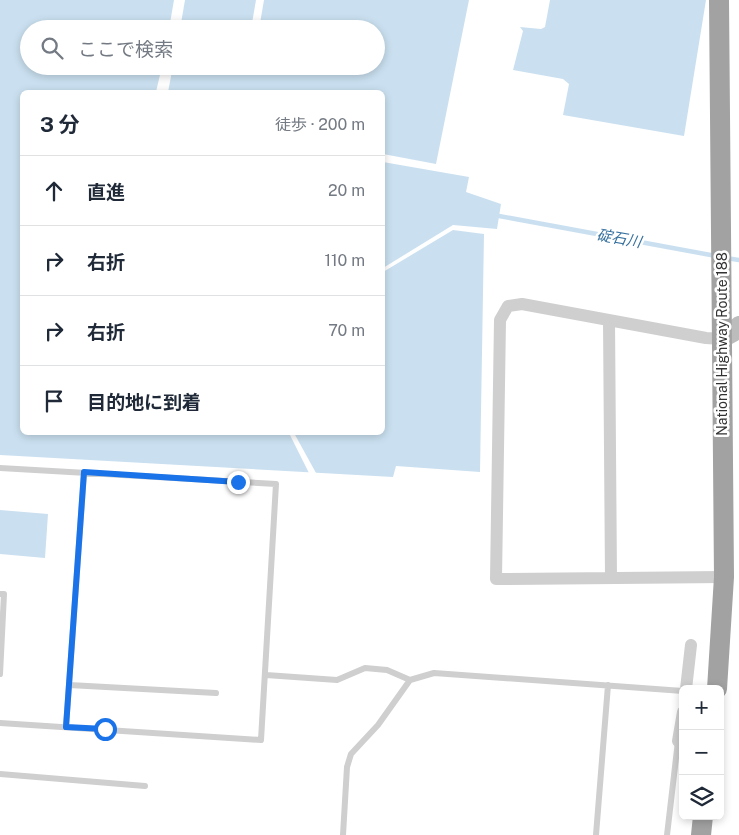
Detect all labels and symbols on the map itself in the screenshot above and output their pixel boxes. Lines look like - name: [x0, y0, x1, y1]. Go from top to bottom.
- water label: 碇石川: [595, 226, 645, 251]
- street label: National Highway Route 188: [714, 252, 730, 436]
- route end: [227, 471, 250, 494]
- route start: [94, 718, 117, 741]

